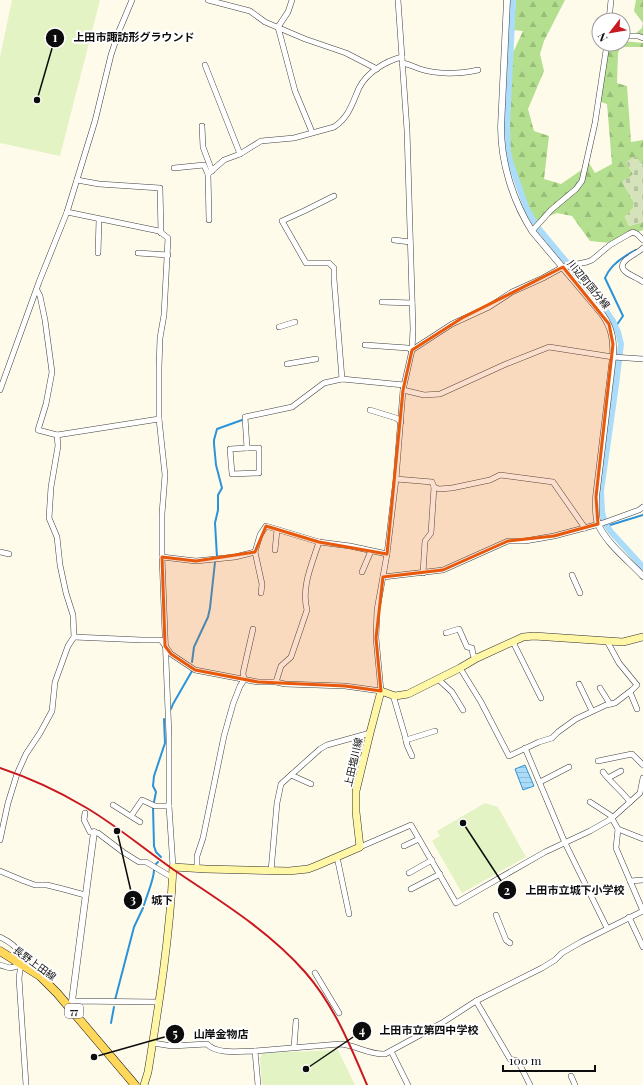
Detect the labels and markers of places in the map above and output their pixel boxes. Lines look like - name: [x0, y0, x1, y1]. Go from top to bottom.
- callout: 上田市諏訪形グラウンド: [45, 26, 202, 49]
- callout: 上田市立城下小学校: [497, 879, 632, 902]
- callout: 城下: [123, 888, 181, 911]
- callout: 上田市立第四中学校: [352, 1019, 487, 1042]
- callout: 山岸金物店: [165, 1022, 256, 1045]

